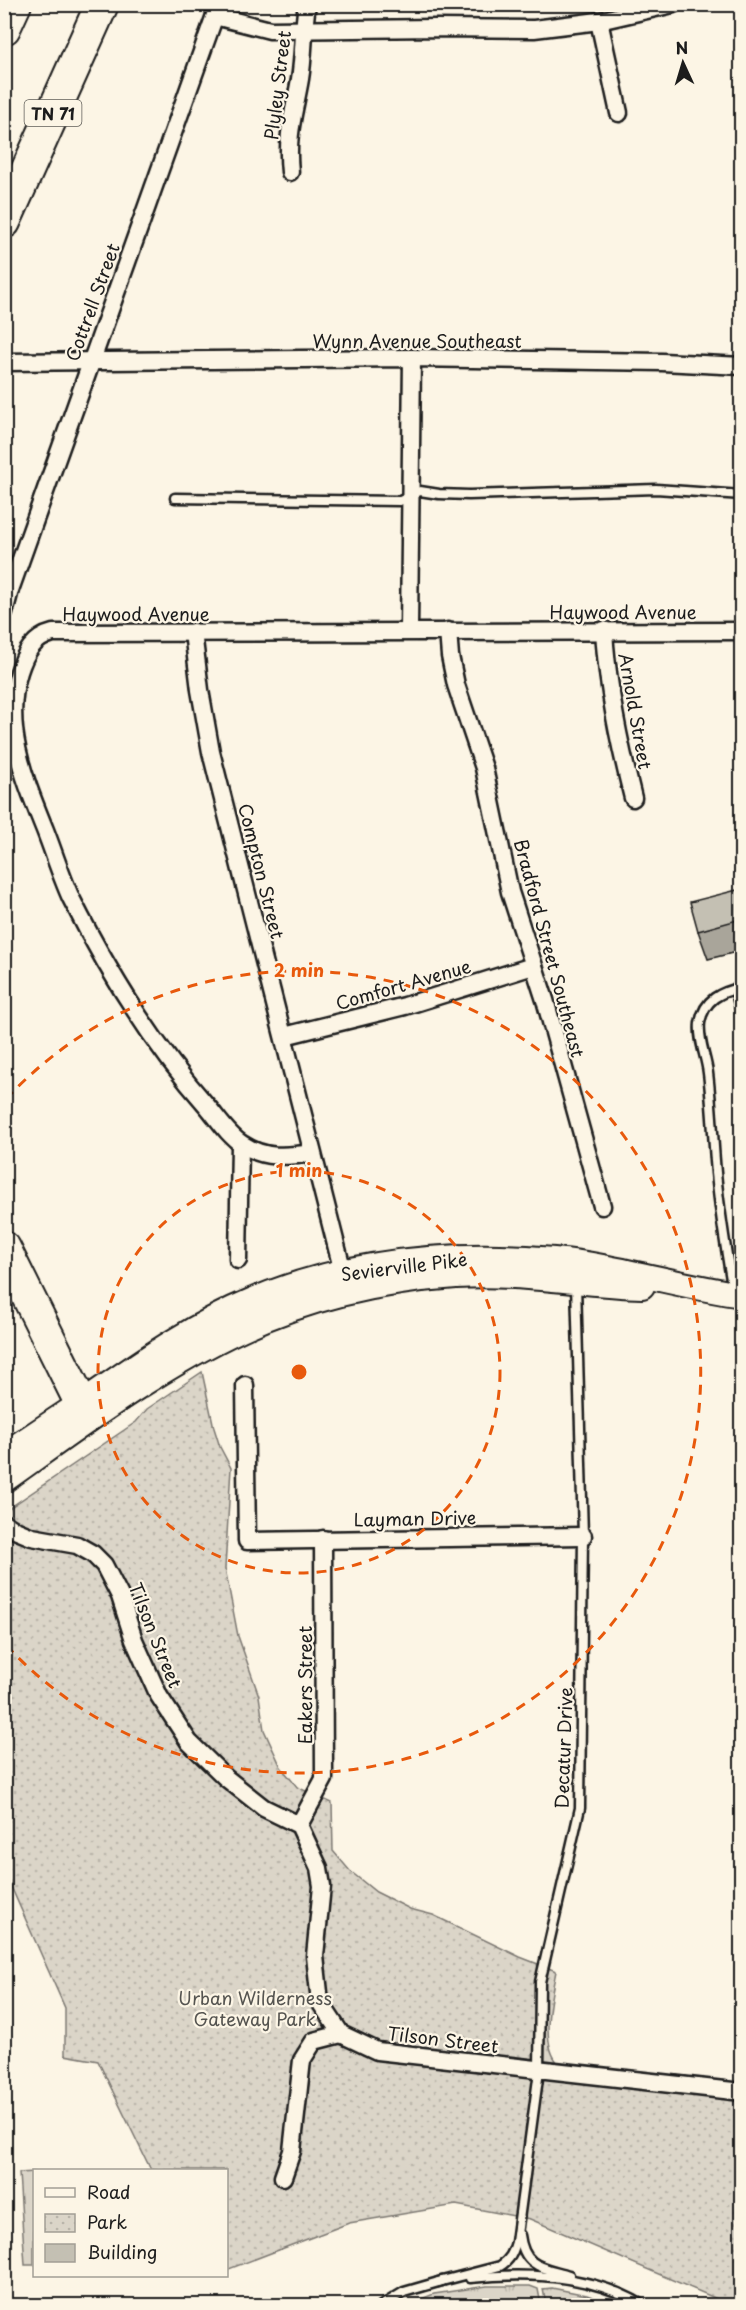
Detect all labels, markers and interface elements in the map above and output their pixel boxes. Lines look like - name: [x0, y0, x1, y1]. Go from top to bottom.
- street label: Plyley Street: [257, 29, 297, 141]
- north arrow: [653, 33, 713, 93]
- text: N: [675, 35, 689, 59]
- road number: TN 71: [25, 100, 82, 126]
- street label: Cottrell Street: [58, 239, 126, 365]
- street label: Wynn Avenue Southeast: [312, 327, 522, 354]
- street label: Haywood Avenue: [550, 598, 697, 625]
- street label: Haywood Avenue: [63, 600, 210, 627]
- street label: Arnold Street: [612, 651, 660, 771]
- street label: Compton Street: [232, 800, 292, 942]
- street label: Bradford Street Southeast: [508, 836, 592, 1060]
- street label: Comfort Avenue: [332, 952, 474, 1016]
- text: 2 min: [274, 956, 324, 983]
- text: 1 min: [276, 1156, 322, 1183]
- street label: Sevierville Pike: [339, 1245, 469, 1287]
- centre of rings: [289, 1362, 309, 1382]
- street label: Layman Drive: [354, 1503, 476, 1533]
- street label: Tilson Street: [123, 1578, 189, 1692]
- street label: Eakers Street: [291, 1626, 318, 1744]
- street label: Decatur Drive: [547, 1687, 579, 1809]
- park label: Urban Wilderness Gateway Park: [178, 1984, 332, 2032]
- street label: Tilson Street: [386, 2019, 500, 2059]
- legend: [33, 2169, 228, 2277]
- text: Road: [87, 2178, 131, 2205]
- text: Park: [87, 2208, 127, 2235]
- text: Building: [87, 2238, 157, 2265]

